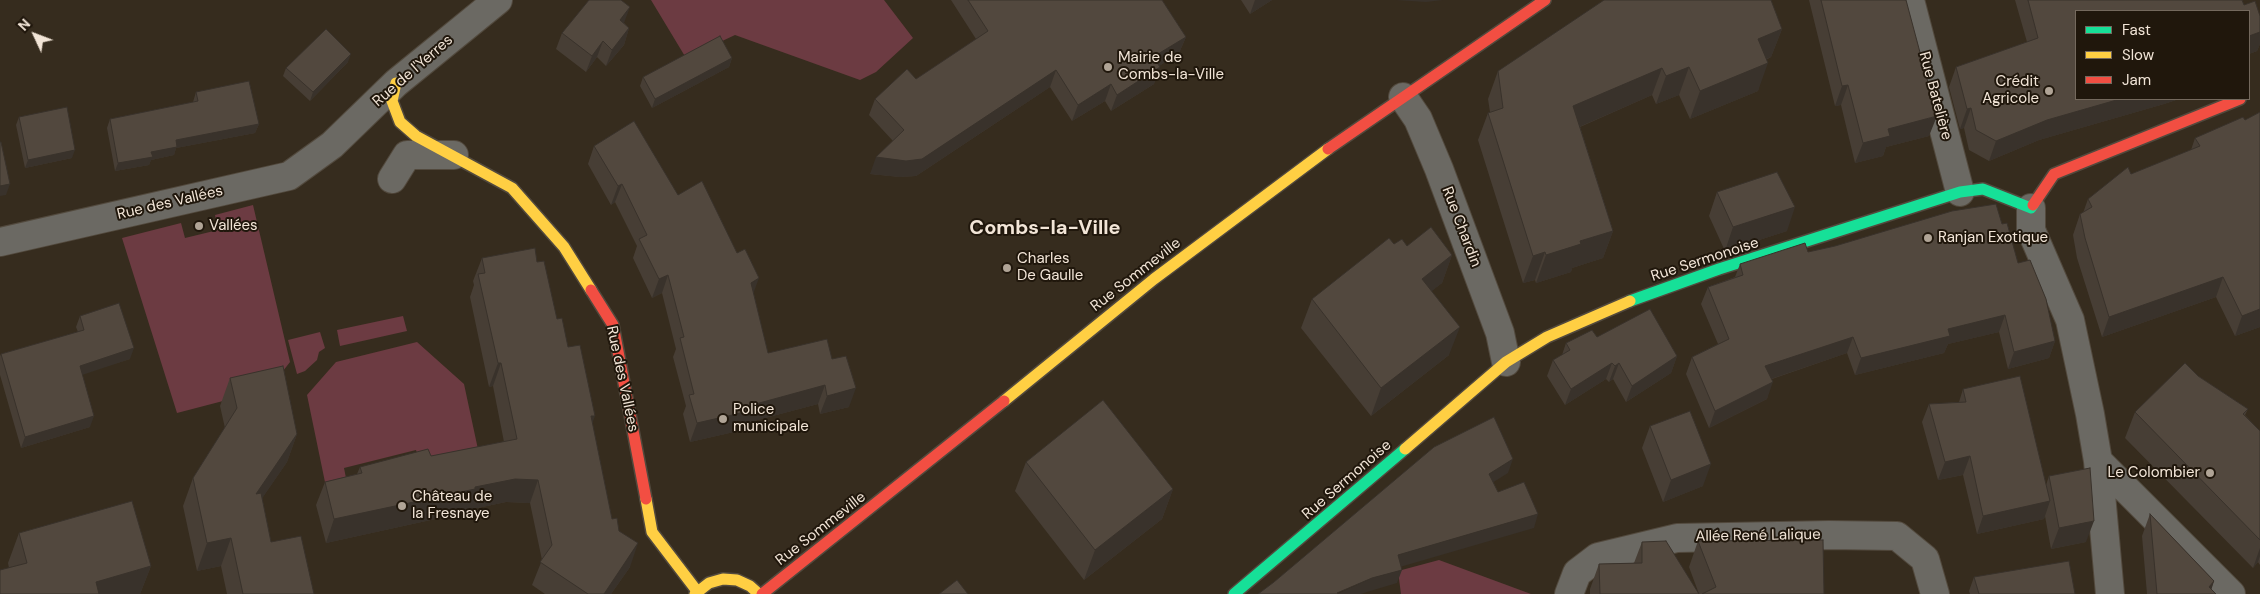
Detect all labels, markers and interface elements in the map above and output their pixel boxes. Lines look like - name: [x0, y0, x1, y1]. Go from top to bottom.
- north arrow: [10, 10, 60, 60]
- legend: [2075, 10, 2250, 100]
- text: N: [14, 15, 34, 35]
- text: Fast: [2122, 20, 2151, 40]
- street label: Rue de l'Yerres: [369, 31, 457, 111]
- text: Slow: [2122, 45, 2154, 65]
- place label: Mairie de Combs-la-Ville: [1118, 49, 1224, 84]
- street label: Rue Batelière: [1915, 50, 1955, 142]
- marker: Mairie de Combs-la-Ville: [1102, 61, 1114, 73]
- text: Jam: [2122, 70, 2151, 90]
- place label: Crédit Agricole: [1982, 73, 2039, 108]
- marker: Crédit Agricole: [2043, 85, 2055, 97]
- street label: Rue des Vallées: [115, 182, 225, 224]
- street label: Rue Chardin: [1437, 184, 1485, 270]
- place label: Vallées: [209, 217, 258, 235]
- district label: Combs-la-Ville: [969, 217, 1121, 241]
- marker: Vallées: [193, 220, 205, 232]
- place label: Ranjan Exotique: [1938, 229, 2048, 247]
- marker: Ranjan Exotique: [1922, 232, 1934, 244]
- street label: Rue Sommeville: [1087, 234, 1185, 316]
- street label: Rue Sermonoise: [1649, 234, 1761, 286]
- place label: Charles De Gaulle: [1017, 250, 1083, 285]
- marker: Charles De Gaulle: [1001, 262, 1013, 274]
- street label: Rue des Vallées: [602, 324, 642, 434]
- place label: Police municipale: [733, 401, 809, 436]
- marker: Police municipale: [717, 413, 729, 425]
- street label: Rue Sermonoise: [1299, 436, 1395, 524]
- place label: Le Colombier: [2108, 464, 2200, 482]
- marker: Le Colombier: [2204, 467, 2216, 479]
- place label: Château de la Fresnaye: [412, 488, 492, 523]
- street label: Rue Sommeville: [772, 488, 870, 570]
- marker: Château de la Fresnaye: [396, 500, 408, 512]
- street label: Allée René Lalique: [1695, 526, 1821, 546]

